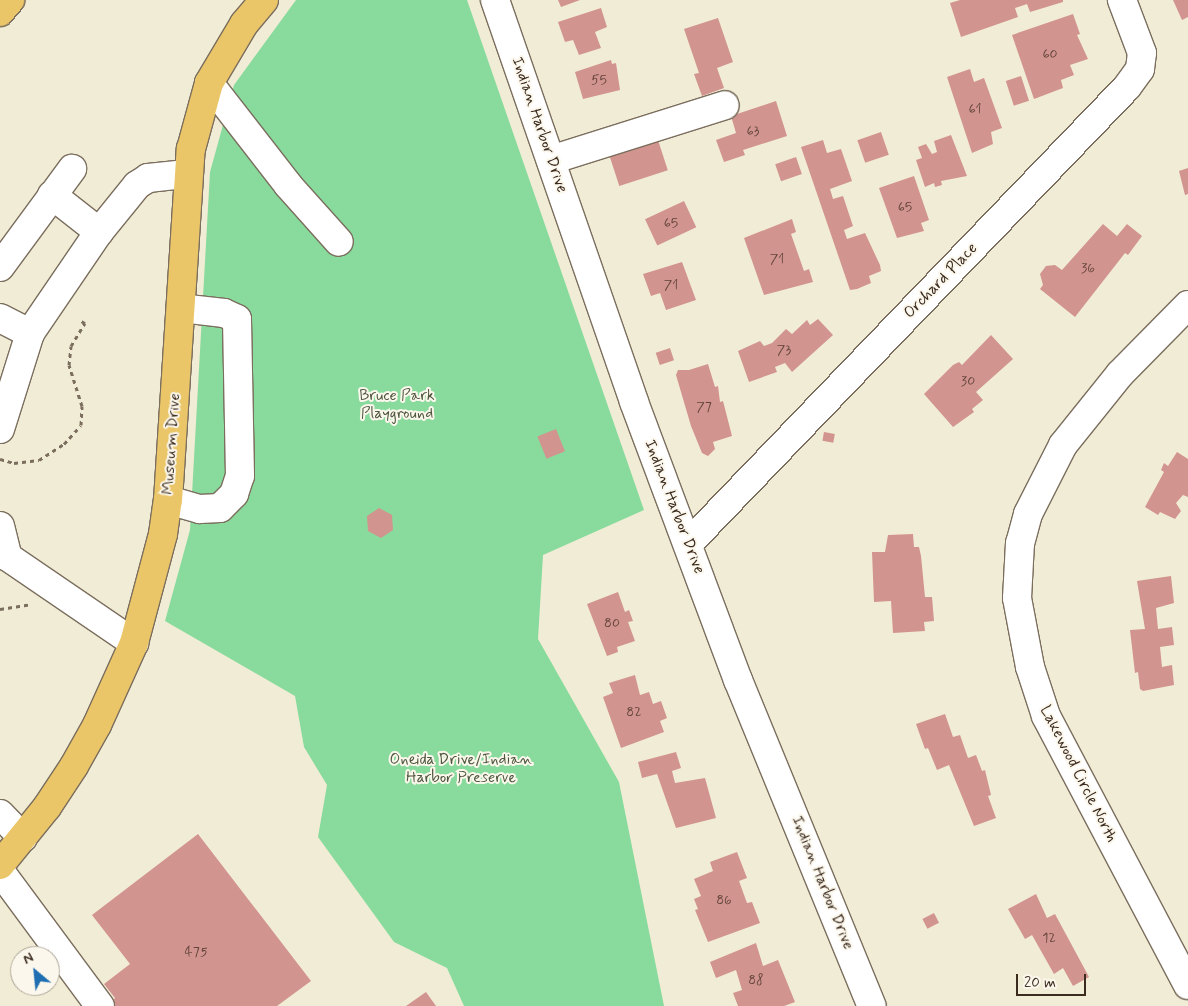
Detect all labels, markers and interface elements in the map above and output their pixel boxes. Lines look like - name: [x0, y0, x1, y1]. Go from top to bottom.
- house number: 60: [1042, 46, 1058, 62]
- street label: Indian Harbor Drive: [507, 55, 571, 195]
- house number: 55: [591, 72, 607, 88]
- house number: 61: [968, 101, 982, 117]
- house number: 63: [746, 123, 760, 139]
- house number: 65: [898, 199, 912, 215]
- house number: 65: [664, 215, 678, 231]
- street label: Orchard Place: [901, 240, 981, 322]
- house number: 71: [770, 251, 784, 267]
- house number: 36: [1081, 260, 1095, 276]
- house number: 71: [664, 277, 678, 293]
- house number: 73: [777, 342, 791, 358]
- house number: 30: [961, 373, 975, 389]
- park label: Bruce Park Playground: [360, 386, 434, 424]
- street label: Museum Drive: [159, 393, 185, 495]
- house number: 77: [696, 399, 712, 415]
- street label: Indian Harbor Drive: [640, 438, 708, 576]
- house number: 80: [604, 615, 620, 631]
- street label: Lakewood Circle North: [1035, 702, 1121, 846]
- house number: 82: [626, 704, 642, 720]
- park label: Oneida Drive/Indian Harbor Preserve: [390, 750, 532, 788]
- street label: Indian Harbor Drive: [787, 814, 857, 952]
- house number: 86: [716, 892, 732, 908]
- house number: 12: [1042, 930, 1056, 946]
- house number: 475: [185, 944, 207, 960]
- north arrow: [10, 946, 60, 996]
- text: N: [20, 949, 37, 969]
- scale bar: [1018, 964, 1088, 996]
- house number: 88: [748, 972, 764, 988]
- text: 20 m: [1024, 973, 1056, 993]

